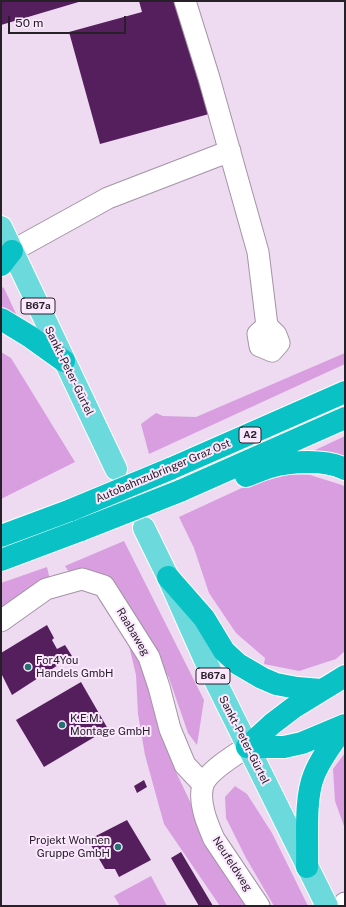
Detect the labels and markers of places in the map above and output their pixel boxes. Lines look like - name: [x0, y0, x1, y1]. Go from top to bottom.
- place label: For4You Handels GmbH: [36, 654, 114, 680]
- marker: For4You Handels GmbH: [23, 662, 33, 672]
- place label: K.E.M. Montage GmbH: [70, 712, 150, 738]
- marker: K.E.M. Montage GmbH: [57, 720, 67, 730]
- place label: Projekt Wohnen Gruppe GmbH: [29, 834, 110, 860]
- marker: Projekt Wohnen Gruppe GmbH: [113, 842, 123, 852]

